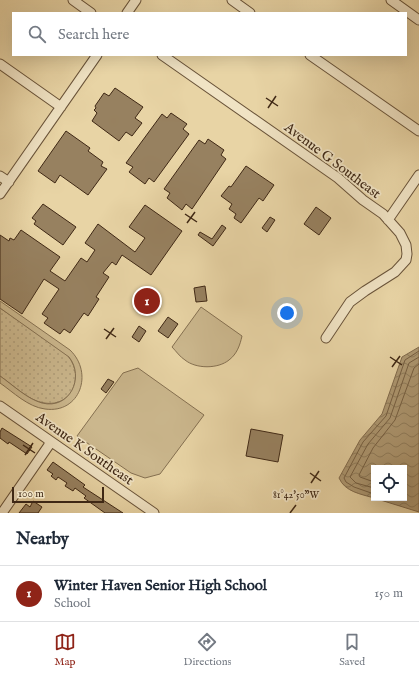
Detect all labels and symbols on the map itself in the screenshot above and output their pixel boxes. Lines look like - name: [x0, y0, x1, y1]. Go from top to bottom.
- street label: Avenue G Southeast: [280, 118, 384, 203]
- pin: 1: [134, 286, 160, 316]
- your location: [277, 303, 297, 323]
- street label: Avenue K Southeast: [31, 408, 137, 489]
- scale bar: [12, 485, 104, 504]
- text: 81°42'50"W: [273, 489, 320, 502]

